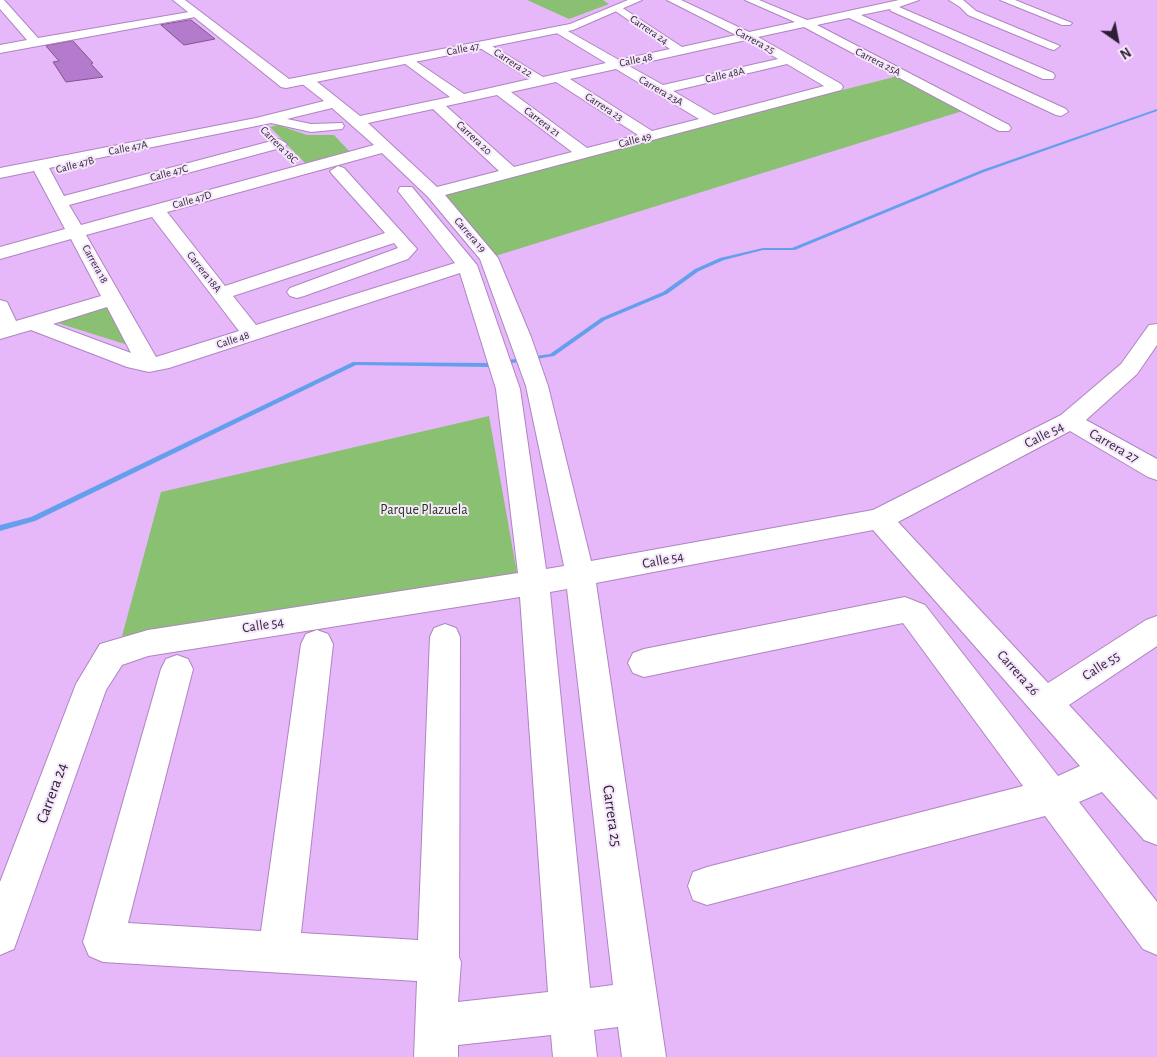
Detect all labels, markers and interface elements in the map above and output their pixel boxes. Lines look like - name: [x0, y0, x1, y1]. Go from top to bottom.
- street label: Carrera 24: [627, 12, 671, 48]
- north arrow: [1092, 15, 1142, 65]
- street label: Carrera 25: [733, 25, 777, 57]
- street label: Calle 47: [446, 39, 480, 59]
- text: N: [1117, 44, 1133, 61]
- street label: Carrera 25A: [853, 45, 903, 79]
- street label: Carrera 22: [491, 46, 535, 80]
- street label: Calle 48: [618, 50, 654, 70]
- street label: Calle 48A: [704, 64, 746, 86]
- street label: Carrera 23A: [636, 73, 686, 109]
- street label: Carrera 23: [582, 90, 626, 124]
- street label: Carrera 21: [521, 104, 563, 140]
- street label: Carrera 20: [453, 118, 495, 158]
- street label: Carrera 18C: [257, 123, 301, 167]
- street label: Calle 49: [617, 129, 653, 151]
- street label: Calle 47A: [107, 138, 149, 158]
- street label: Calle 47B: [55, 154, 95, 176]
- street label: Calle 47C: [149, 162, 189, 184]
- street label: Calle 47D: [171, 188, 213, 212]
- street label: Carrera 19: [451, 215, 489, 255]
- street label: Carrera 18: [79, 242, 111, 286]
- street label: Carrera 18A: [184, 249, 224, 295]
- street label: Calle 48: [215, 329, 251, 351]
- street label: Calle 54: [1021, 418, 1067, 452]
- street label: Carrera 27: [1086, 425, 1142, 467]
- park label: Parque Plazuela: [380, 502, 468, 518]
- street label: Calle 54: [641, 548, 685, 572]
- street label: Calle 54: [241, 613, 285, 637]
- street label: Carrera 26: [993, 647, 1043, 699]
- street label: Calle 55: [1079, 648, 1123, 684]
- street label: Carrera 24: [32, 760, 72, 826]
- street label: Carrera 25: [598, 784, 626, 848]

